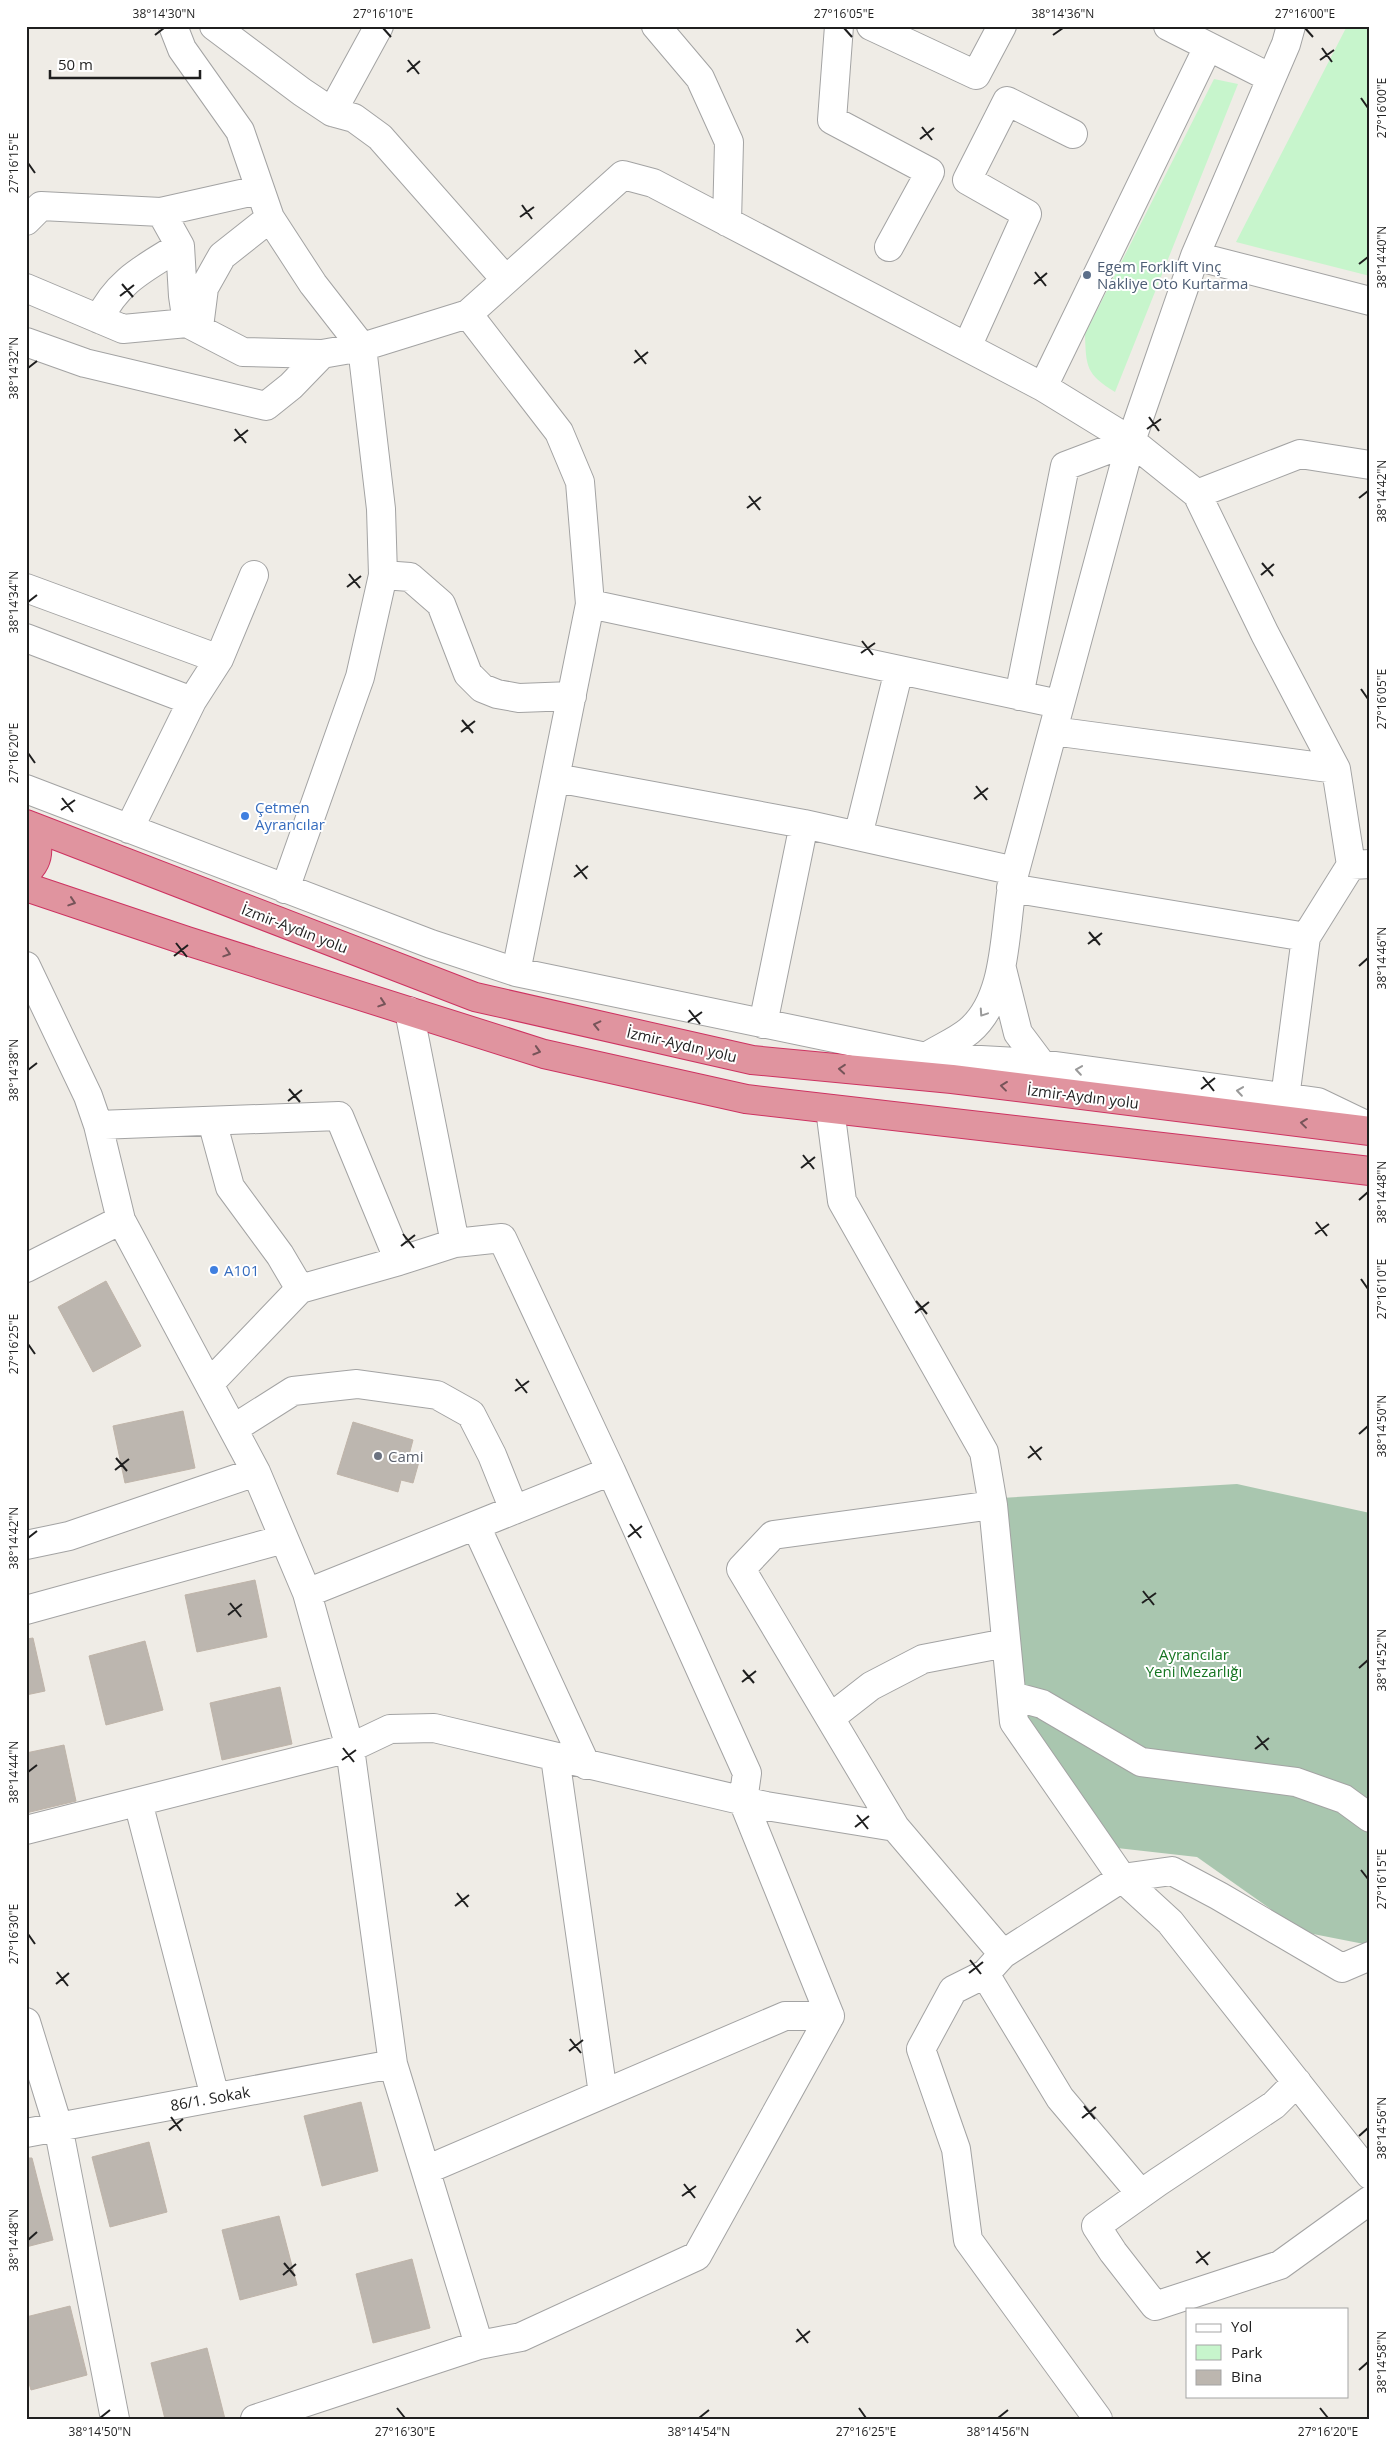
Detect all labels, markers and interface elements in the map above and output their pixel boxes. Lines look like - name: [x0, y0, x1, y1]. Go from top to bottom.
- text: 38°14'30"N: [133, 5, 195, 22]
- text: 27°16'10"E: [353, 5, 413, 22]
- text: 27°16'05"E: [814, 5, 874, 22]
- text: 38°14'36"N: [1032, 5, 1094, 22]
- text: 27°16'00"E: [1275, 5, 1335, 22]
- scale bar: [50, 48, 200, 80]
- text: 50 m: [58, 54, 93, 74]
- text: 27°16'00"E: [1373, 78, 1390, 138]
- text: 27°16'15"E: [5, 133, 22, 193]
- text: 38°14'40"N: [1373, 226, 1390, 288]
- place label: Egem Forklift Vinç Nakliye Oto Kurtarma: [1097, 256, 1248, 293]
- marker: Egem Forklift Vinç Nakliye Oto Kurtarma: [1081, 269, 1093, 281]
- text: 38°14'32"N: [5, 337, 22, 399]
- text: 38°14'42"N: [1373, 460, 1390, 522]
- text: 38°14'34"N: [5, 571, 22, 633]
- text: 27°16'05"E: [1373, 669, 1390, 729]
- text: 27°16'20"E: [5, 723, 22, 783]
- place label: Çetmen Ayrancılar: [255, 797, 325, 834]
- marker: Çetmen Ayrancılar: [239, 810, 251, 822]
- one-way arrow: [68, 897, 76, 907]
- street label: İzmir-Aydın yolu: [239, 899, 351, 957]
- text: 38°14'46"N: [1373, 927, 1390, 989]
- one-way arrow: [222, 948, 230, 958]
- one-way arrow: [377, 997, 385, 1007]
- one-way arrow: [980, 1008, 989, 1017]
- one-way arrow: [592, 1020, 601, 1031]
- street label: İzmir-Aydın yolu: [625, 1022, 739, 1066]
- text: 38°14'38"N: [5, 1039, 22, 1101]
- one-way arrow: [532, 1046, 540, 1056]
- one-way arrow: [838, 1064, 846, 1075]
- one-way arrow: [1075, 1065, 1083, 1075]
- street label: İzmir-Aydın yolu: [1026, 1079, 1140, 1113]
- one-way arrow: [999, 1081, 1007, 1092]
- one-way arrow: [1236, 1087, 1244, 1097]
- one-way arrow: [1300, 1118, 1308, 1129]
- text: 38°14'48"N: [1373, 1161, 1390, 1223]
- text: 27°16'10"E: [1373, 1259, 1390, 1319]
- place label: A101: [224, 1260, 259, 1280]
- marker: A101: [208, 1264, 220, 1276]
- text: 27°16'25"E: [5, 1314, 22, 1374]
- text: 38°14'50"N: [1373, 1395, 1390, 1457]
- place label: Cami: [388, 1446, 423, 1466]
- marker: Cami: [372, 1450, 384, 1462]
- text: 38°14'42"N: [5, 1507, 22, 1569]
- text: 38°14'52"N: [1373, 1629, 1390, 1691]
- park label: Ayrancılar Yeni Mezarlığı: [1146, 1644, 1242, 1681]
- text: 38°14'44"N: [5, 1741, 22, 1803]
- text: 27°16'15"E: [1373, 1849, 1390, 1909]
- text: 27°16'30"E: [5, 1904, 22, 1964]
- street label: 86/1. Sokak: [169, 2081, 251, 2115]
- text: 38°14'56"N: [1373, 2097, 1390, 2159]
- text: 38°14'48"N: [5, 2209, 22, 2271]
- legend: [1186, 2308, 1348, 2398]
- text: Yol: [1231, 2316, 1252, 2336]
- text: 38°14'58"N: [1373, 2331, 1390, 2393]
- text: Park: [1231, 2342, 1262, 2362]
- text: Bina: [1231, 2366, 1262, 2386]
- text: 38°14'50"N: [69, 2423, 131, 2440]
- text: 27°16'30"E: [375, 2423, 435, 2440]
- text: 38°14'54"N: [668, 2423, 730, 2440]
- text: 27°16'25"E: [836, 2423, 896, 2440]
- text: 38°14'56"N: [967, 2423, 1029, 2440]
- text: 27°16'20"E: [1298, 2423, 1358, 2440]

